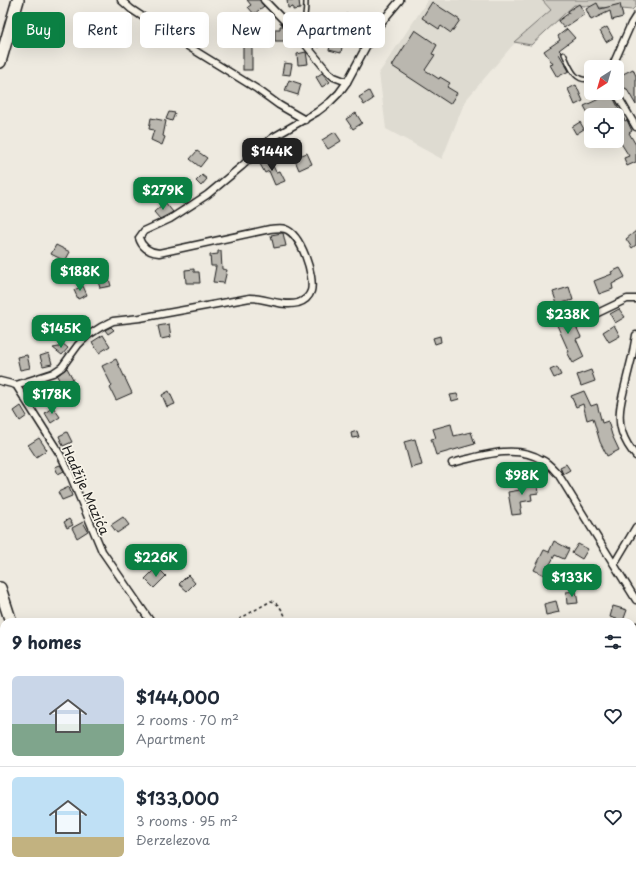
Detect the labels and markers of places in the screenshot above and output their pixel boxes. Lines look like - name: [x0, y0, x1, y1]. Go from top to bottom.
- pin: $144K: [244, 138, 300, 172]
- pin: $279K: [135, 177, 191, 211]
- pin: $188K: [52, 258, 108, 292]
- pin: $238K: [540, 301, 596, 335]
- pin: $145K: [33, 315, 89, 349]
- pin: $178K: [24, 381, 80, 415]
- pin: $98K: [498, 462, 546, 496]
- pin: $226K: [128, 544, 184, 578]
- pin: $133K: [544, 564, 600, 598]

